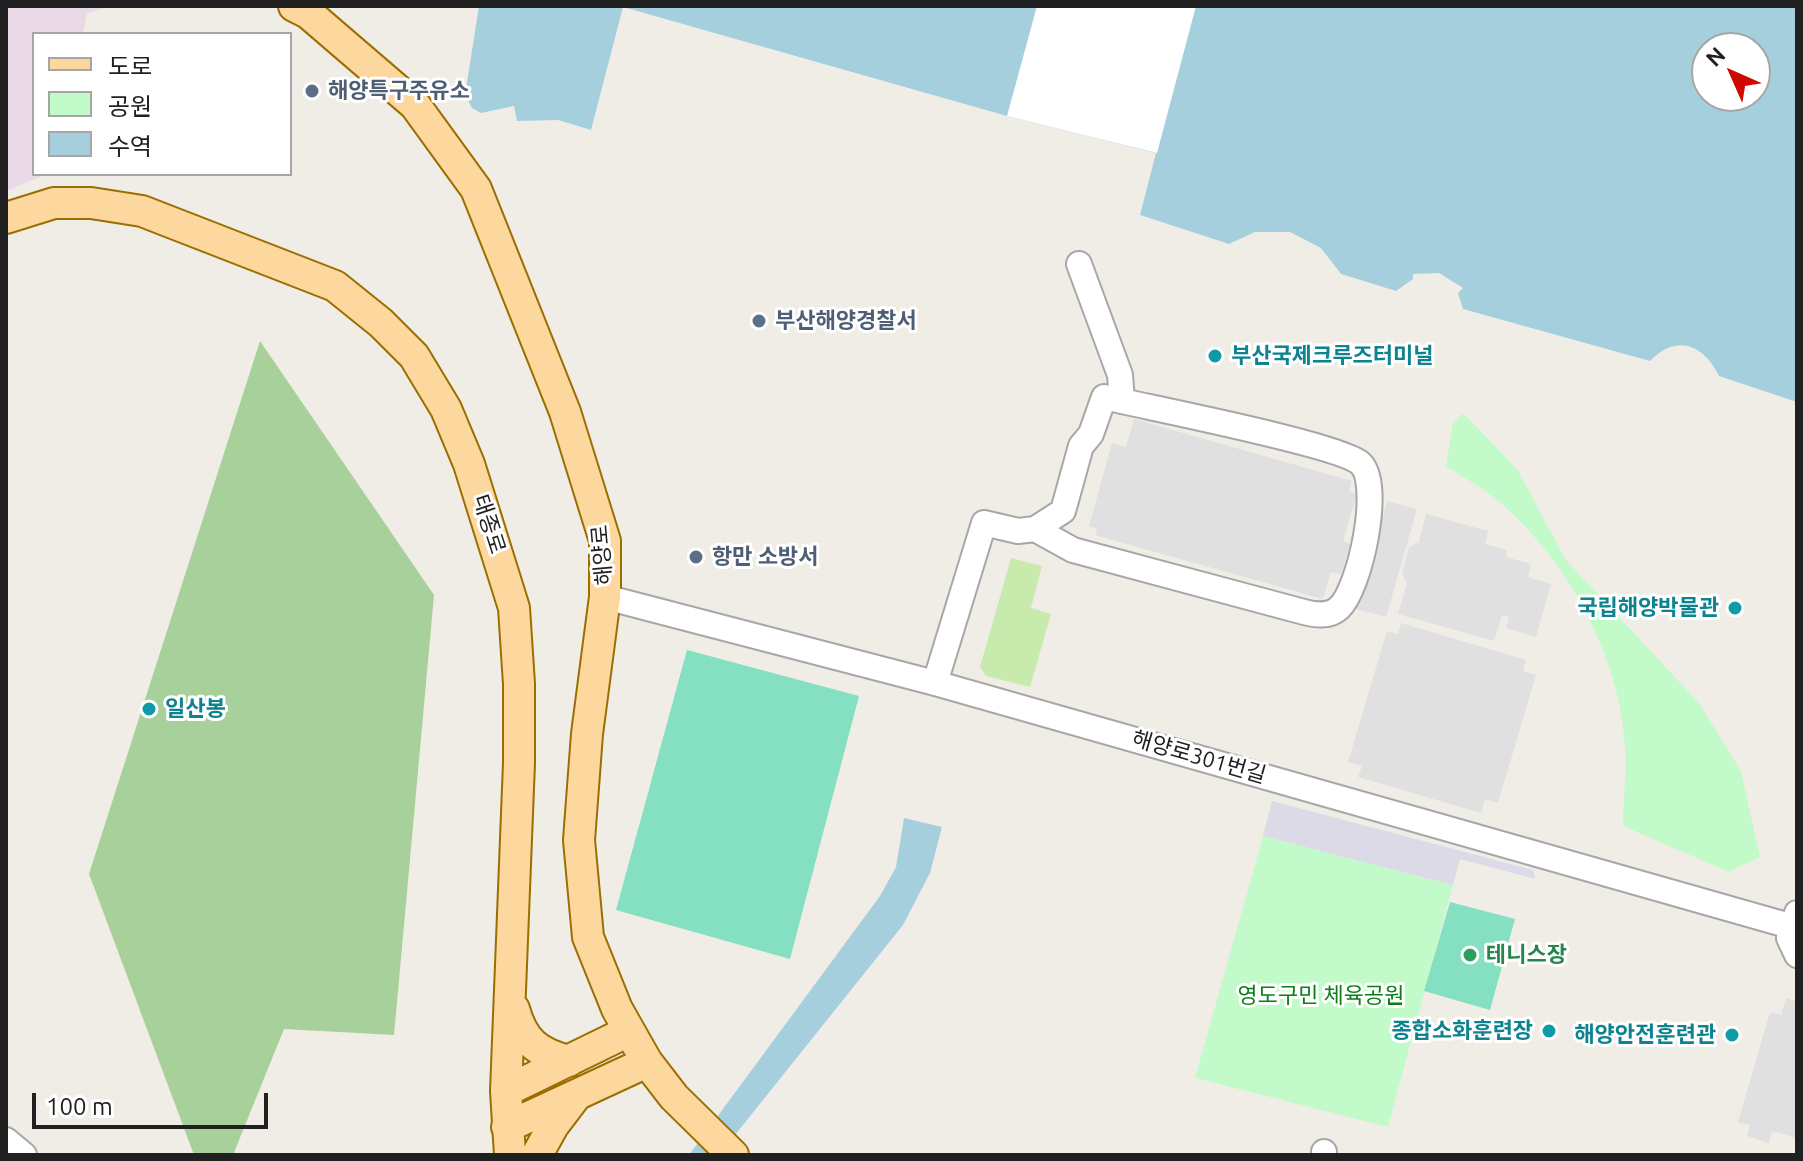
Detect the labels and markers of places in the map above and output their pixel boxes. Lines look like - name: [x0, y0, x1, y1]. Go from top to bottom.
- place label: 해양특구주유소: [328, 78, 470, 104]
- marker: 해양특구주유소: [303, 82, 321, 100]
- place label: 부산해양경찰서: [775, 308, 917, 334]
- marker: 부산해양경찰서: [750, 312, 768, 330]
- place label: 부산국제크루즈터미널: [1231, 343, 1433, 369]
- marker: 부산국제크루즈터미널: [1206, 347, 1224, 365]
- place label: 항만 소방서: [712, 544, 818, 570]
- marker: 항만 소방서: [687, 548, 705, 566]
- place label: 국립해양박물관: [1577, 595, 1719, 621]
- marker: 국립해양박물관: [1726, 599, 1744, 617]
- place label: 일산봉: [165, 696, 226, 722]
- marker: 일산봉: [140, 700, 158, 718]
- place label: 테니스장: [1486, 942, 1567, 968]
- marker: 테니스장: [1461, 946, 1479, 964]
- place label: 종합소화훈련장: [1391, 1018, 1533, 1044]
- marker: 종합소화훈련장: [1540, 1022, 1558, 1040]
- place label: 해양안전훈련관: [1574, 1022, 1716, 1048]
- marker: 해양안전훈련관: [1723, 1026, 1741, 1044]

